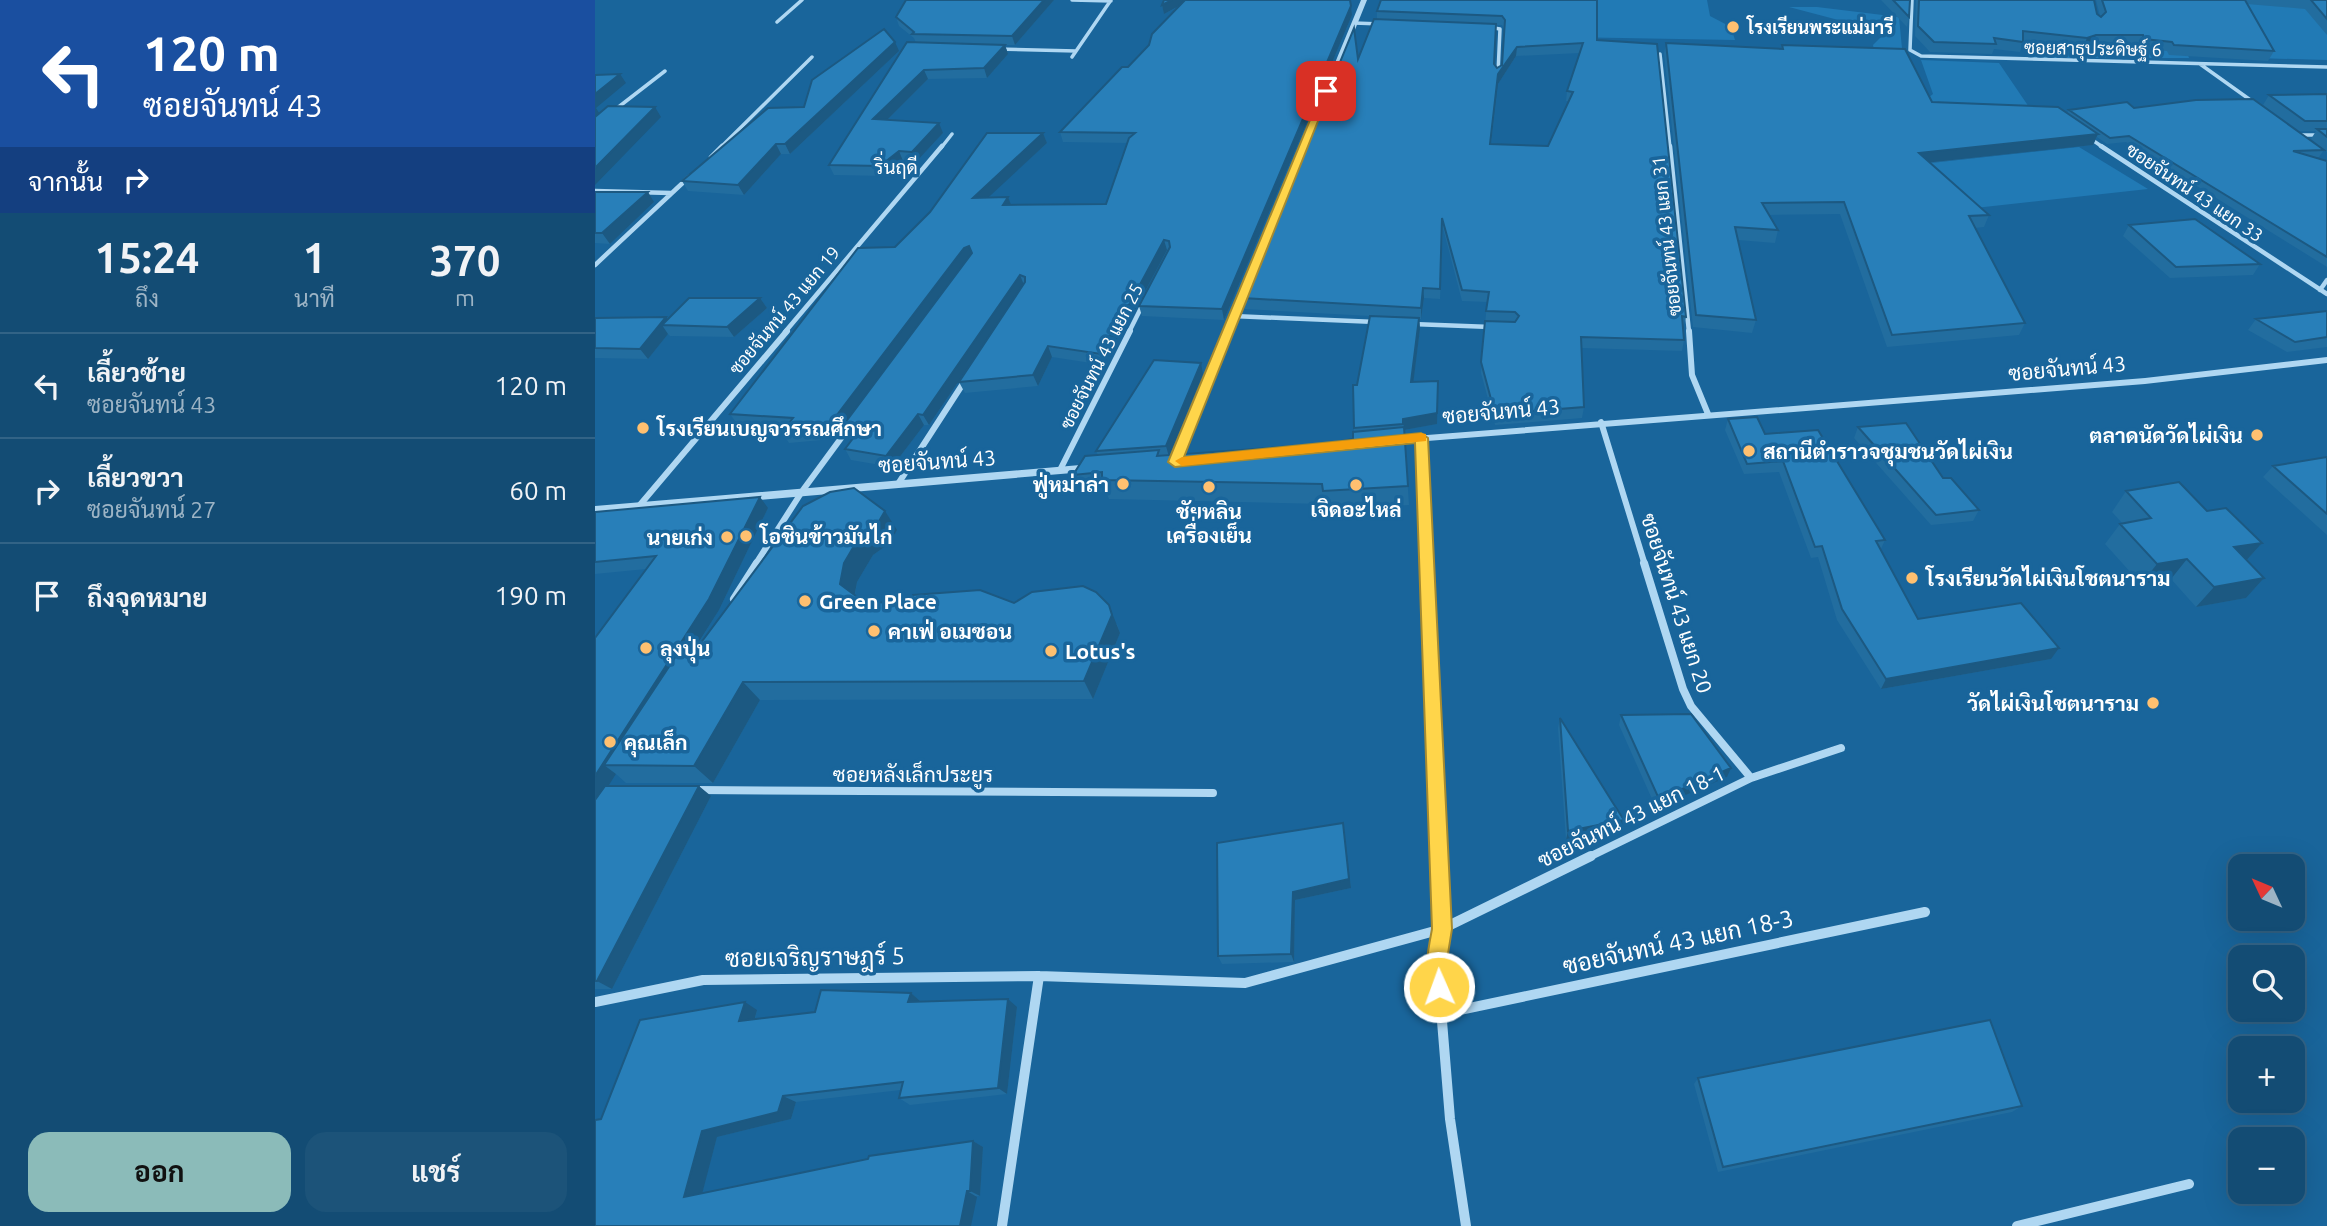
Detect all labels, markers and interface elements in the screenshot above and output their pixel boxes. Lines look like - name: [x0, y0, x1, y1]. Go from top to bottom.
- place label: โรงเรียนพระแม่มารี: [1746, 15, 1893, 37]
- marker: โรงเรียนพระแม่มารี: [1725, 19, 1741, 35]
- text: 120 m: [143, 25, 280, 80]
- icon: left: [28, 28, 119, 119]
- street label: ซอยสาธุประดิษฐ์ 6: [2024, 35, 2162, 62]
- pin: [1296, 61, 1356, 121]
- icon: arrive: [1307, 72, 1345, 110]
- text: ซอยจันทน์ 43: [143, 87, 323, 123]
- street label: ซอยจันทน์ 43 แยก 33: [2123, 137, 2268, 245]
- district label: ริ่นฤดี: [873, 151, 918, 179]
- street label: ซอยจันทน์ 43 แยก 31: [1646, 155, 1684, 317]
- icon: right: [117, 161, 155, 199]
- text: จากนั้น: [28, 167, 103, 196]
- text: 15:24: [94, 234, 200, 281]
- text: 1: [303, 234, 326, 281]
- text: 370: [429, 237, 501, 284]
- street label: ซอยจันทน์ 43 แยก 19: [723, 241, 843, 378]
- street label: ซอยจันทน์ 43 แยก 25: [1054, 279, 1146, 432]
- text: m: [455, 285, 475, 310]
- text: ถึง: [135, 286, 159, 311]
- text: นาที: [294, 286, 335, 311]
- street label: ซอยจันทน์ 43: [2007, 350, 2127, 385]
- text: เลี้ยวซ้าย: [87, 358, 186, 387]
- icon: left: [28, 367, 66, 405]
- text: 120 m: [495, 371, 567, 400]
- text: ซอยจันทน์ 43: [87, 392, 216, 417]
- street label: ซอยจันทน์ 43: [1441, 393, 1561, 428]
- place label: โรงเรียนเบญจวรรณศึกษา: [655, 415, 882, 442]
- marker: โรงเรียนเบญจวรรณศึกษา: [635, 420, 651, 436]
- place label: ตลาดนัดวัดไผ่เงิน: [2089, 422, 2243, 447]
- marker: ตลาดนัดวัดไผ่เงิน: [2249, 427, 2265, 443]
- place label: สถานีตำราวจชุมชนวัดไผ่เงิน: [1763, 438, 2013, 467]
- marker: สถานีตำราวจชุมชนวัดไผ่เงิน: [1741, 443, 1757, 459]
- street label: ซอยจันทน์ 43: [877, 444, 997, 477]
- text: เลี้ยวขวา: [87, 463, 184, 492]
- icon: right: [28, 472, 66, 510]
- place label: ฟู่หม่าล่า: [1033, 472, 1109, 499]
- text: 60 m: [509, 476, 567, 505]
- marker: ฟู่หม่าล่า: [1115, 476, 1131, 492]
- marker: เจิดอะไหล่: [1348, 477, 1364, 493]
- marker: ชัยหลิน เครื่องเย็น: [1201, 479, 1217, 495]
- place label: เจิดอะไหล่: [1310, 496, 1402, 521]
- text: ซอยจันทน์ 27: [87, 497, 216, 522]
- place label: ชัยหลิน เครื่องเย็น: [1166, 499, 1252, 547]
- street label: ซอยจันทน์ 43 แยก 20: [1637, 510, 1718, 696]
- place label: โอชินข้าวมันไก่: [758, 523, 893, 548]
- place label: นายเก่ง: [647, 525, 713, 549]
- marker: โอชินข้าวมันไก่: [738, 528, 754, 544]
- marker: นายเก่ง: [719, 529, 735, 545]
- place label: โรงเรียนวัดไผ่เงินโชตนาราม: [1924, 565, 2170, 590]
- marker: โรงเรียนวัดไผ่เงินโชตนาราม: [1904, 570, 1920, 586]
- icon: arrive: [28, 577, 66, 615]
- text: 190 m: [495, 581, 567, 610]
- text: ถึงจุดหมาย: [87, 583, 208, 612]
- place label: Green Place: [819, 589, 937, 613]
- marker: Green Place: [797, 593, 813, 609]
- place label: คาเฟ่ อเมซอน: [888, 619, 1012, 643]
- marker: คาเฟ่ อเมซอน: [866, 623, 882, 639]
- place label: ลุงปุ่น: [660, 636, 710, 664]
- place label: Lotus's: [1065, 639, 1136, 663]
- marker: ลุงปุ่น: [638, 640, 654, 656]
- marker: Lotus's: [1043, 643, 1059, 659]
- place label: วัดไผ่เงินโชตนาราม: [1967, 690, 2139, 715]
- marker: วัดไผ่เงินโชตนาราม: [2145, 695, 2161, 711]
- place label: คุณเล็ก: [624, 729, 688, 758]
- marker: คุณเล็ก: [602, 734, 618, 750]
- street label: ซอยจันทน์ 43 แยก 18-1: [1533, 759, 1729, 872]
- street label: ซอยหลังเล็กประยูร: [833, 760, 993, 790]
- north arrow: [2228, 854, 2305, 931]
- map controls: [2228, 854, 2305, 1204]
- street label: ซอยจันทน์ 43 แยก 18-3: [1560, 902, 1796, 980]
- street label: ซอยเจริญราษฎร์ 5: [725, 940, 905, 975]
- button: search: [2228, 945, 2305, 1022]
- position arrow: [1402, 950, 1476, 1024]
- button: +: [2228, 1036, 2305, 1113]
- button: −: [2228, 1127, 2305, 1204]
- button: ออก: [28, 1132, 291, 1212]
- button: แชร์: [305, 1132, 567, 1212]

